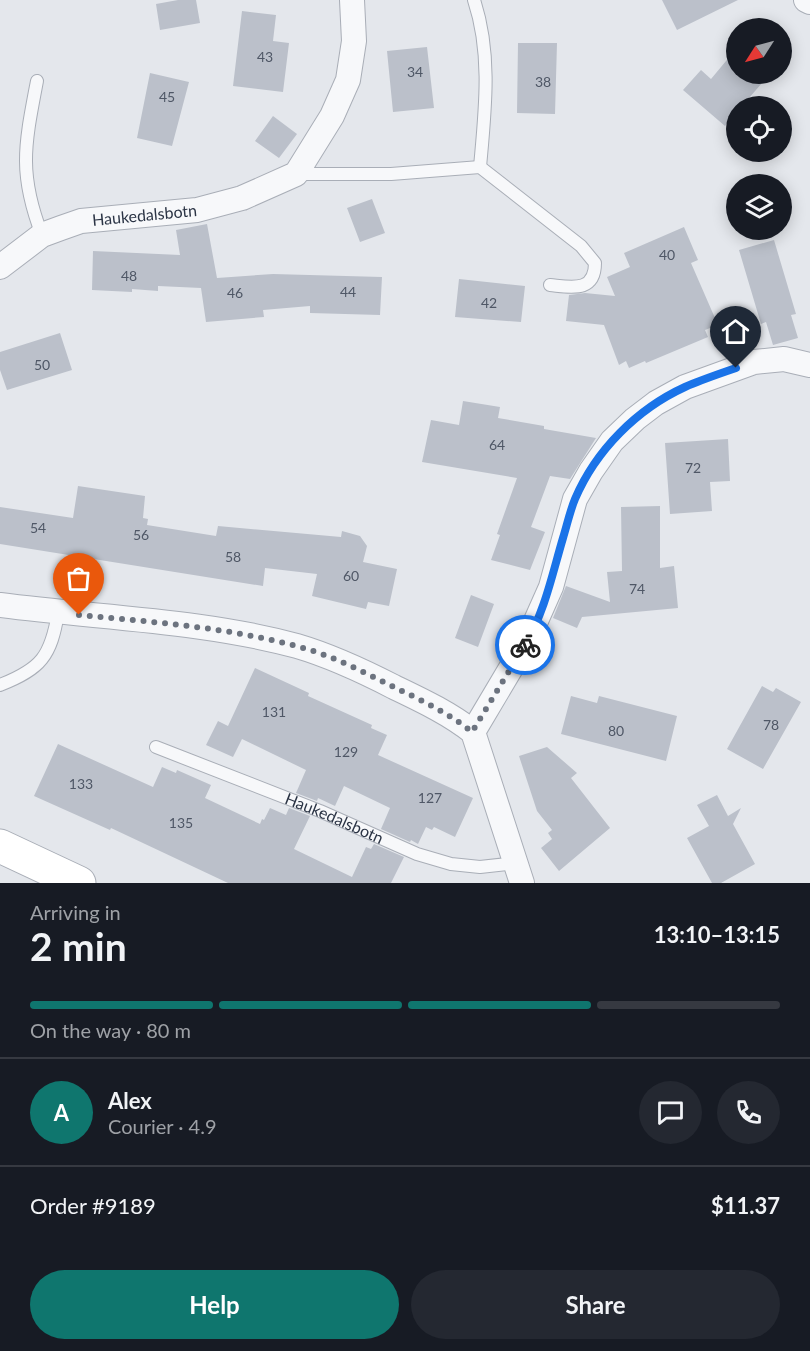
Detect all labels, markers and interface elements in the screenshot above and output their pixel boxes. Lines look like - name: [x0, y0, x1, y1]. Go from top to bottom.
- north arrow: [726, 18, 792, 84]
- map controls: [726, 18, 792, 240]
- house number: 43: [257, 48, 273, 65]
- house number: 34: [407, 63, 423, 80]
- house number: 38: [535, 73, 551, 90]
- house number: 45: [159, 88, 175, 105]
- button: locate: [726, 96, 792, 162]
- button: layers: [726, 174, 792, 240]
- street label: Haukedalsbotn: [91, 200, 198, 229]
- house number: 40: [659, 246, 675, 263]
- house number: 48: [121, 267, 137, 284]
- house number: 44: [340, 283, 356, 300]
- house number: 46: [227, 284, 243, 301]
- house number: 42: [481, 294, 497, 311]
- pin: [710, 306, 761, 368]
- icon: home: [719, 315, 752, 348]
- house number: 50: [34, 356, 50, 373]
- house number: 64: [489, 436, 505, 453]
- house number: 72: [685, 459, 701, 476]
- house number: 54: [30, 519, 46, 536]
- house number: 56: [133, 526, 149, 543]
- house number: 58: [225, 548, 241, 565]
- pin: [53, 553, 104, 615]
- icon: bag: [62, 562, 95, 595]
- house number: 60: [343, 567, 359, 584]
- house number: 74: [629, 580, 645, 597]
- courier: [495, 615, 555, 675]
- icon: bike: [509, 629, 542, 662]
- house number: 131: [262, 703, 286, 720]
- house number: 78: [763, 716, 779, 733]
- house number: 80: [608, 722, 624, 739]
- house number: 129: [334, 743, 358, 760]
- house number: 133: [69, 775, 93, 792]
- street label: Haukedalsbotn: [283, 788, 387, 847]
- house number: 127: [418, 789, 442, 806]
- house number: 135: [169, 814, 193, 831]
- text: Arriving in: [30, 900, 121, 924]
- text: 13:10–13:15: [654, 921, 780, 948]
- text: 2 min: [30, 923, 127, 969]
- text: On the way · 80 m: [30, 1018, 191, 1042]
- button: chat: [639, 1081, 702, 1144]
- button: phone: [717, 1081, 780, 1144]
- text: Alex: [108, 1087, 152, 1114]
- text: A: [54, 1099, 69, 1126]
- text: Courier · 4.9: [108, 1114, 217, 1138]
- text: Order #9189: [30, 1192, 156, 1219]
- text: $11.37: [711, 1192, 780, 1219]
- button: Help: [30, 1270, 399, 1339]
- button: Share: [411, 1270, 780, 1339]

